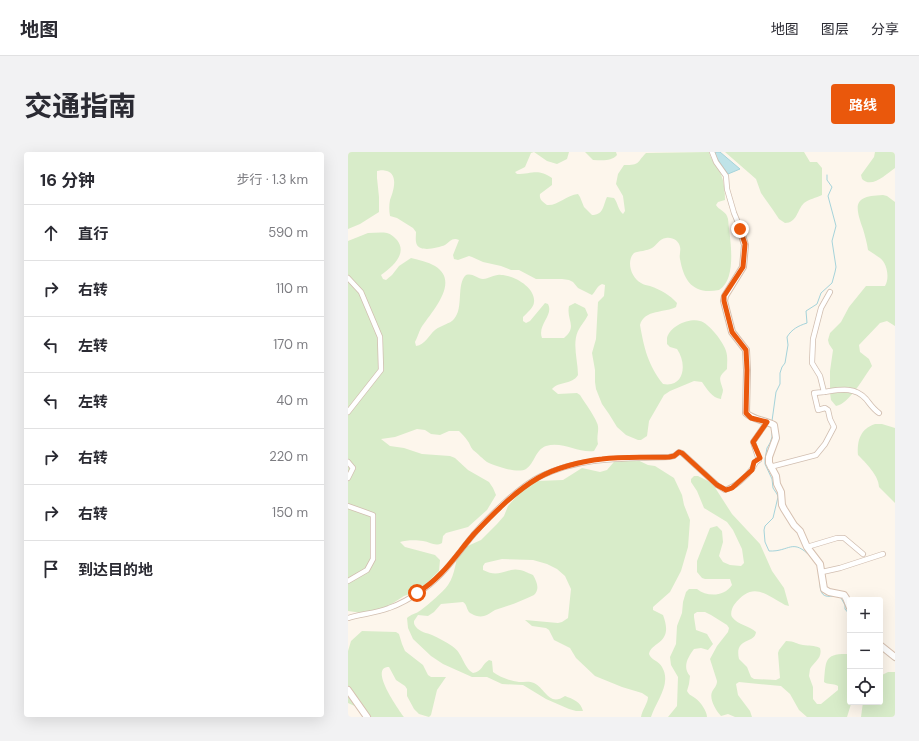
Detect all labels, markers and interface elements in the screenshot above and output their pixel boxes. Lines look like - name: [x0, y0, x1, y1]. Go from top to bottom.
- text: 地图: [20, 17, 58, 42]
- text: 地图: [771, 20, 799, 38]
- text: 图层: [821, 20, 849, 38]
- text: 分享: [871, 20, 899, 38]
- button: 路线: [831, 84, 895, 124]
- text: 交通指南: [24, 88, 136, 125]
- text: 16 分钟: [40, 169, 95, 191]
- text: 步行 · 1.3 km: [237, 171, 308, 188]
- route end: [731, 220, 749, 238]
- icon: ahead: [40, 222, 62, 244]
- text: 直行: [78, 224, 108, 244]
- text: 590 m: [268, 224, 308, 241]
- icon: right: [40, 278, 62, 300]
- text: 右转: [78, 280, 108, 300]
- text: 110 m: [276, 280, 308, 297]
- icon: left: [40, 334, 62, 356]
- text: 左转: [78, 336, 108, 356]
- text: 170 m: [273, 336, 308, 353]
- icon: left: [40, 390, 62, 412]
- text: 左转: [78, 392, 108, 412]
- text: 40 m: [276, 392, 308, 409]
- icon: right: [40, 446, 62, 468]
- text: 右转: [78, 448, 108, 468]
- text: 220 m: [269, 448, 308, 465]
- icon: right: [40, 502, 62, 524]
- text: 右转: [78, 504, 108, 524]
- text: 150 m: [272, 504, 308, 521]
- icon: arrive: [40, 558, 62, 580]
- text: 到达目的地: [78, 560, 153, 580]
- route start: [408, 584, 426, 602]
- map controls: [847, 597, 883, 705]
- button: +: [847, 597, 883, 633]
- button: −: [847, 633, 883, 669]
- button: locate: [847, 669, 883, 705]

